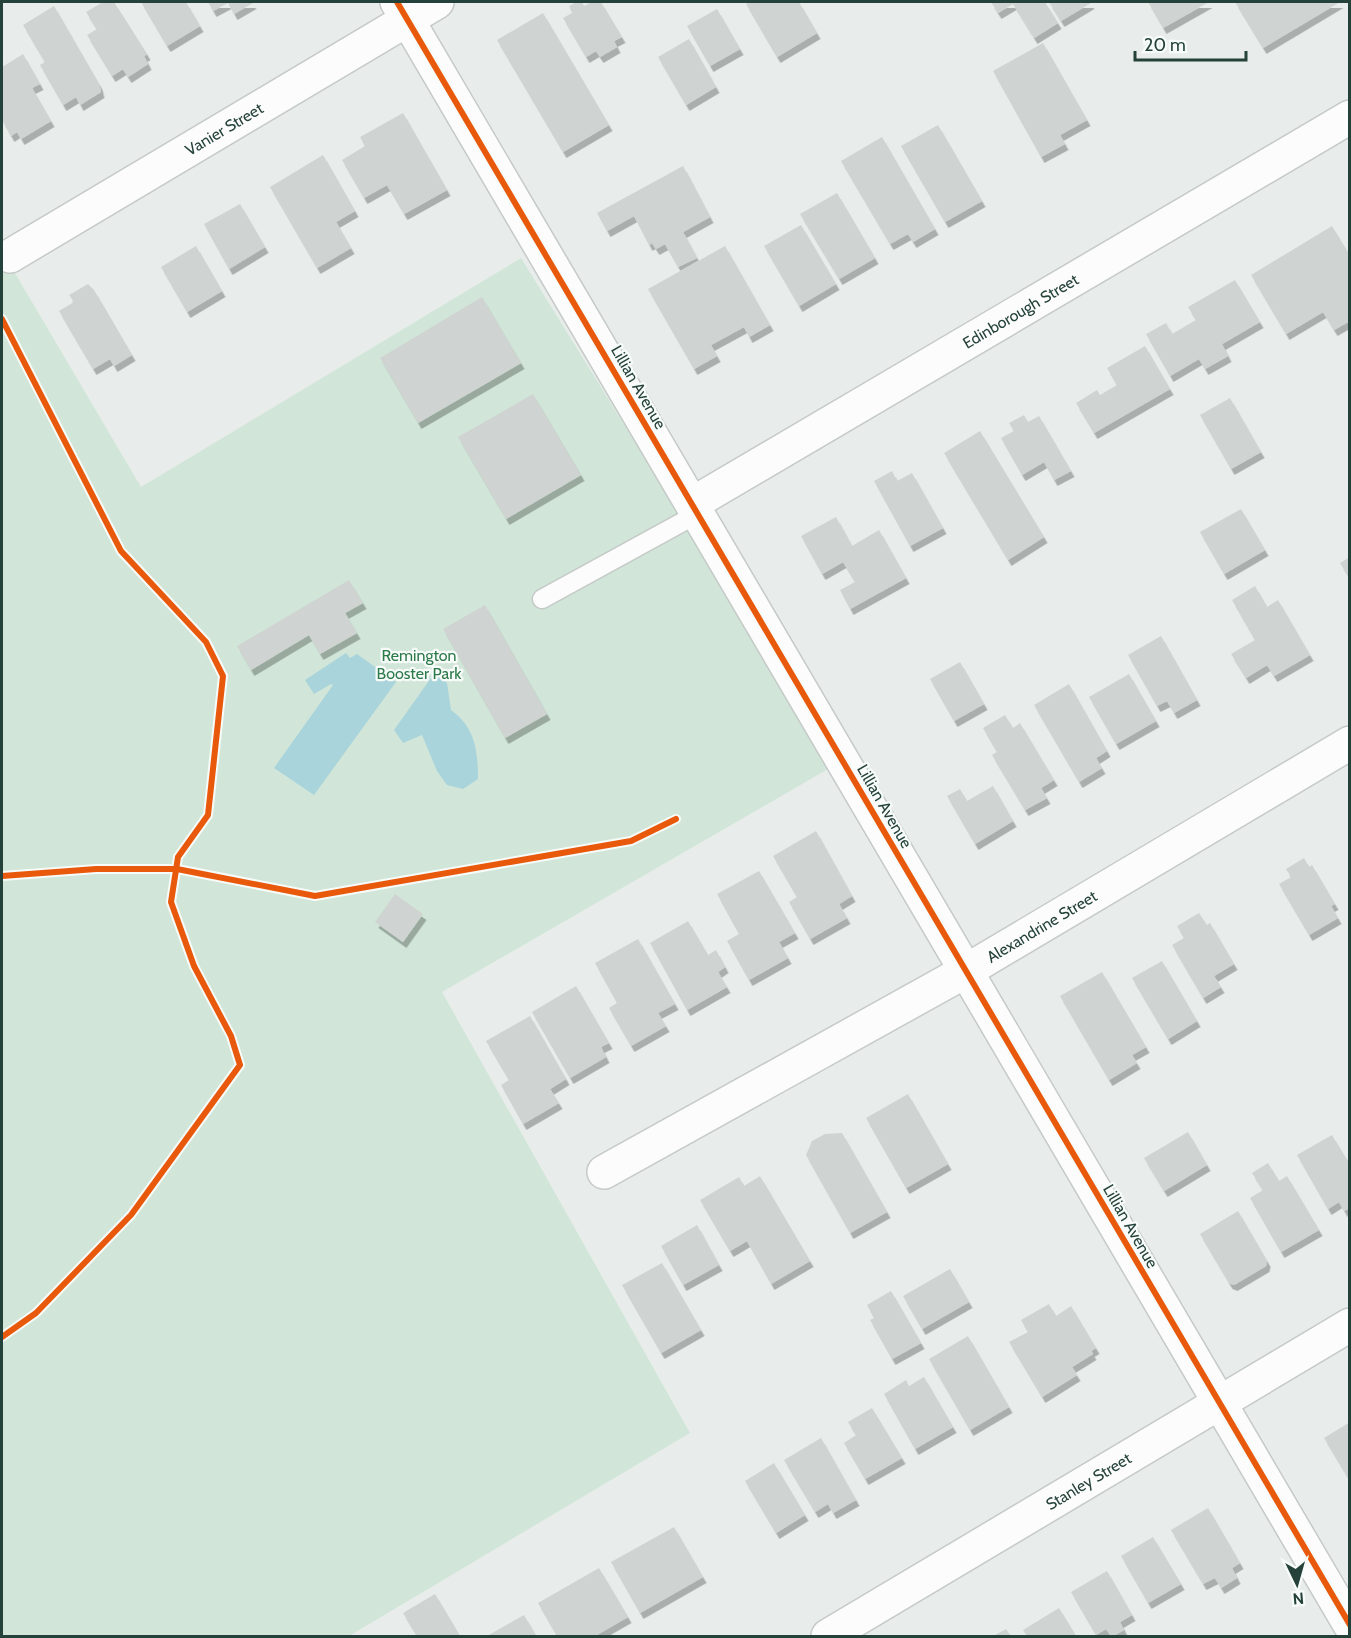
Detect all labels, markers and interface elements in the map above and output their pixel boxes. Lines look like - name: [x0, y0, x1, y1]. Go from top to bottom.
- scale bar: [1135, 24, 1246, 62]
- text: 20 m: [1144, 34, 1186, 56]
- street label: Vanier Street: [182, 98, 267, 160]
- street label: Edinborough Street: [959, 270, 1082, 353]
- street label: Lillian Avenue: [607, 342, 670, 432]
- park label: Remington Booster Park: [377, 646, 462, 683]
- street label: Lillian Avenue: [853, 761, 916, 851]
- street label: Alexandrine Street: [983, 886, 1101, 967]
- street label: Lillian Avenue: [1099, 1181, 1162, 1271]
- street label: Stanley Street: [1043, 1448, 1135, 1514]
- north arrow: [1267, 1554, 1327, 1614]
- text: N: [1292, 1588, 1305, 1608]

